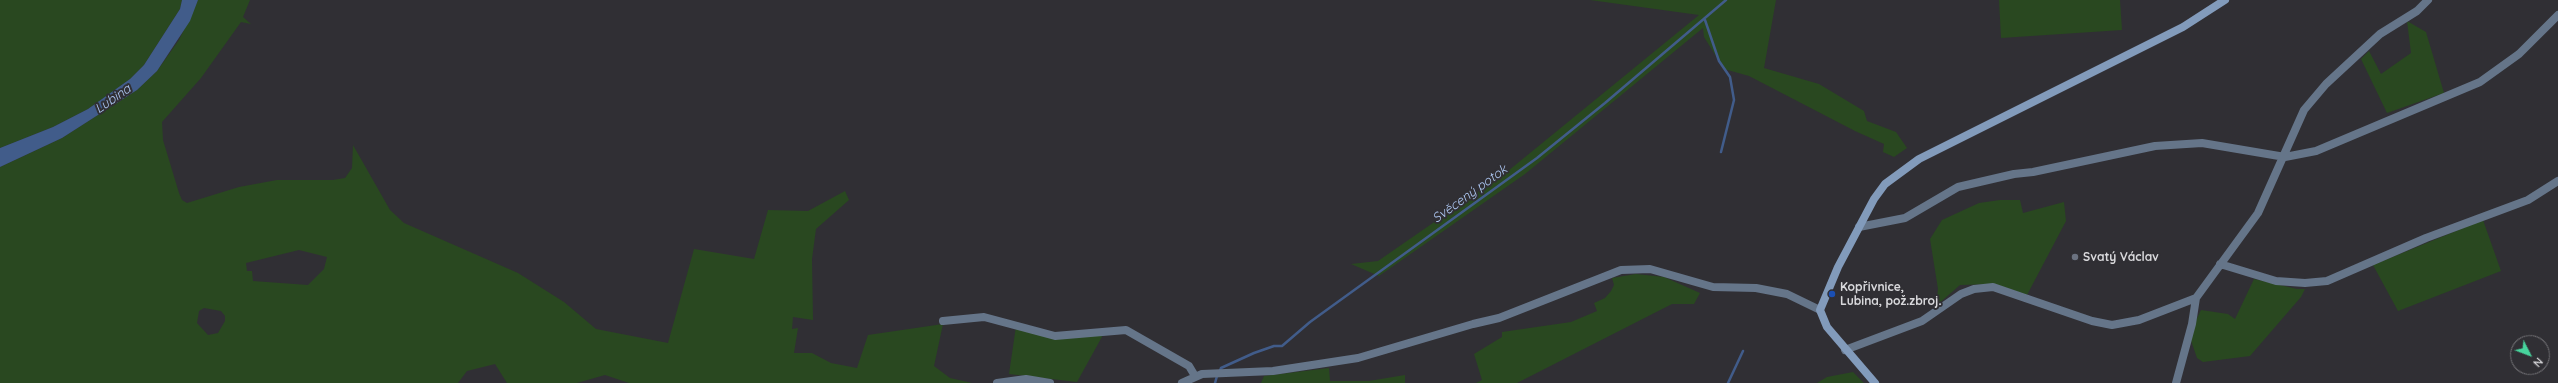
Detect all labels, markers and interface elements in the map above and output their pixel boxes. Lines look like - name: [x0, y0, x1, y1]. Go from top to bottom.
- water label: Lubina: [92, 81, 134, 117]
- water label: Svěcený potok: [1429, 162, 1511, 226]
- place label: Svatý Václav: [2083, 250, 2159, 264]
- marker: Svatý Václav: [2070, 252, 2080, 262]
- place label: Kopřivnice, Lubina, pož.zbroj.: [1840, 280, 1941, 308]
- marker: Kopřivnice, Lubina, pož.zbroj.: [1827, 289, 1837, 299]
- north arrow: [2510, 335, 2550, 375]
- text: N: [2530, 355, 2546, 370]

